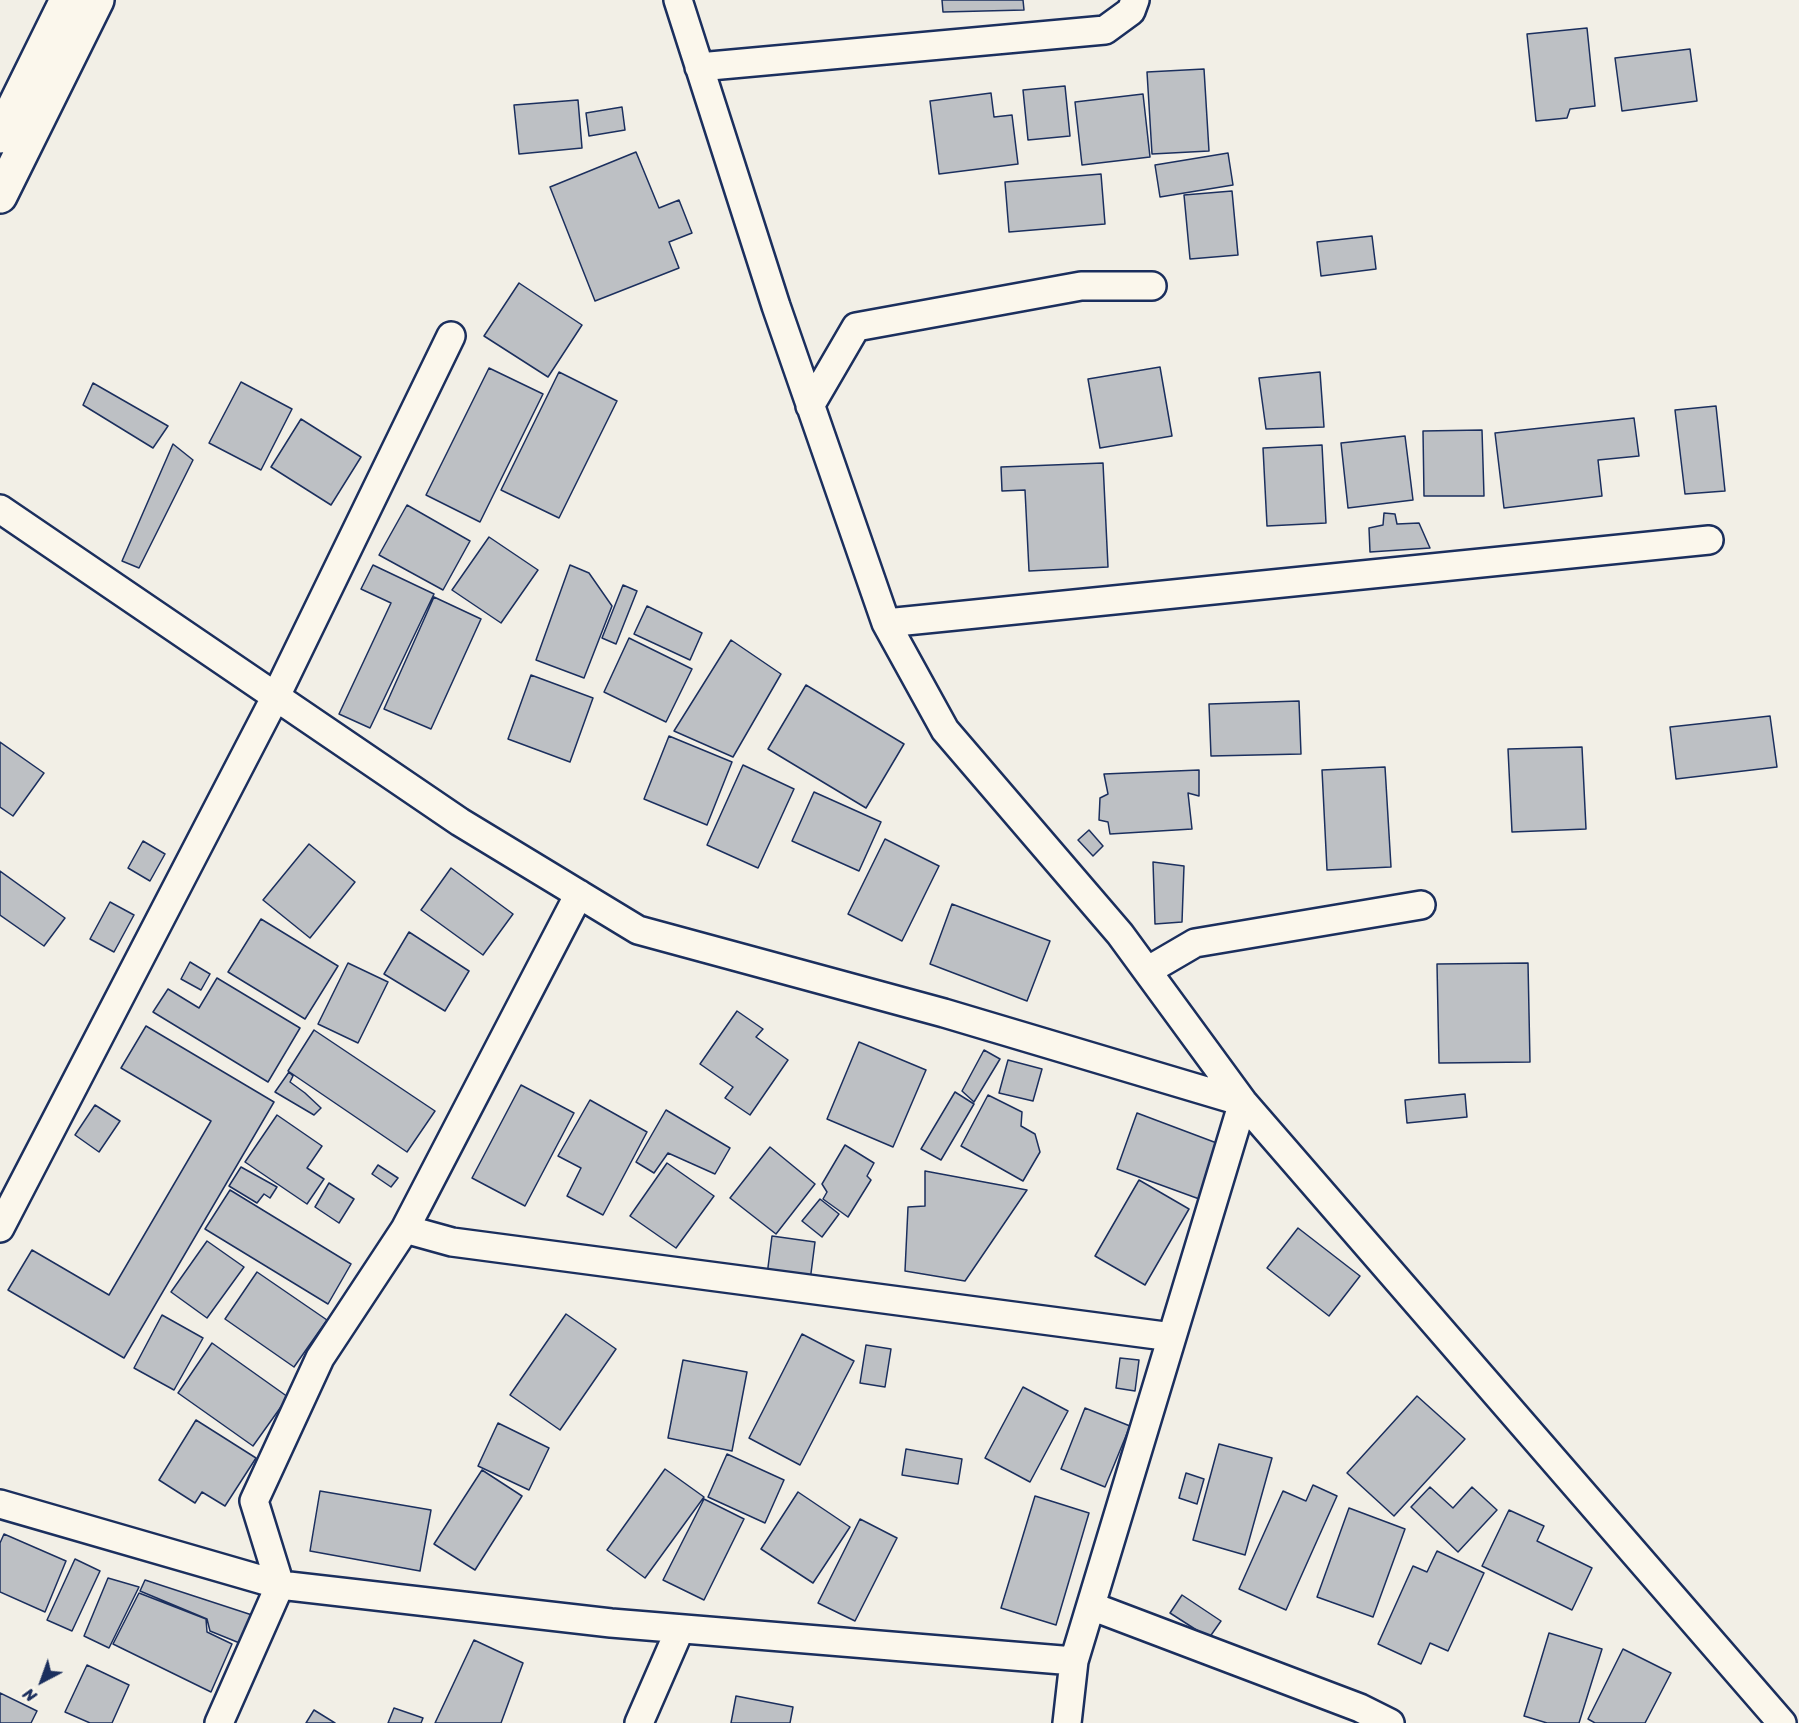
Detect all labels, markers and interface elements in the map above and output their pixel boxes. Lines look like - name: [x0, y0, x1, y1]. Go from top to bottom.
- north arrow: [12, 1651, 72, 1711]
- text: N: [16, 1680, 44, 1710]

